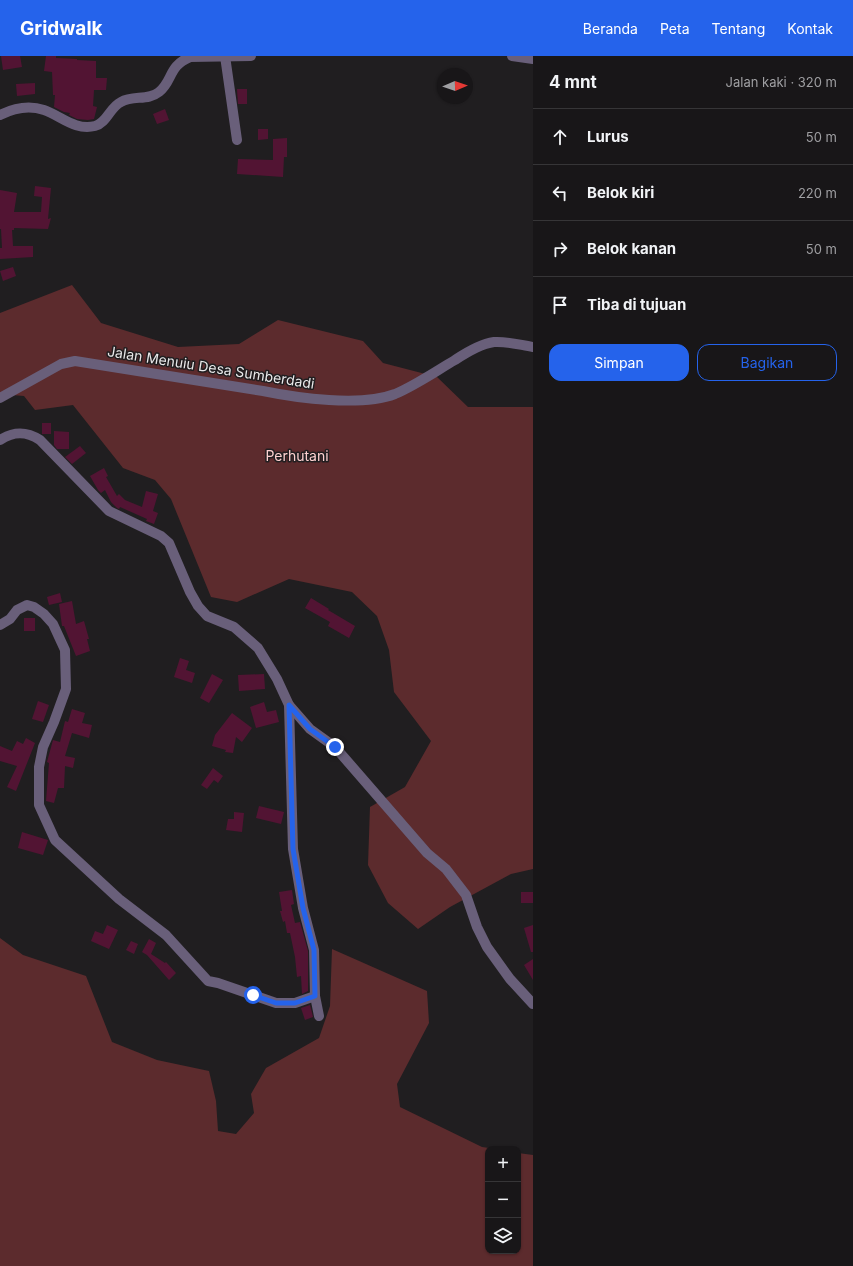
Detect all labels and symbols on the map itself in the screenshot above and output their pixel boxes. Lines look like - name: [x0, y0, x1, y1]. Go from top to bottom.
- north arrow: [437, 68, 473, 104]
- street label: Jalan Menuiu Desa Sumberdadi: [106, 342, 316, 392]
- park label: Perhutani: [265, 447, 329, 464]
- route end: [326, 738, 344, 756]
- route start: [244, 986, 262, 1004]

